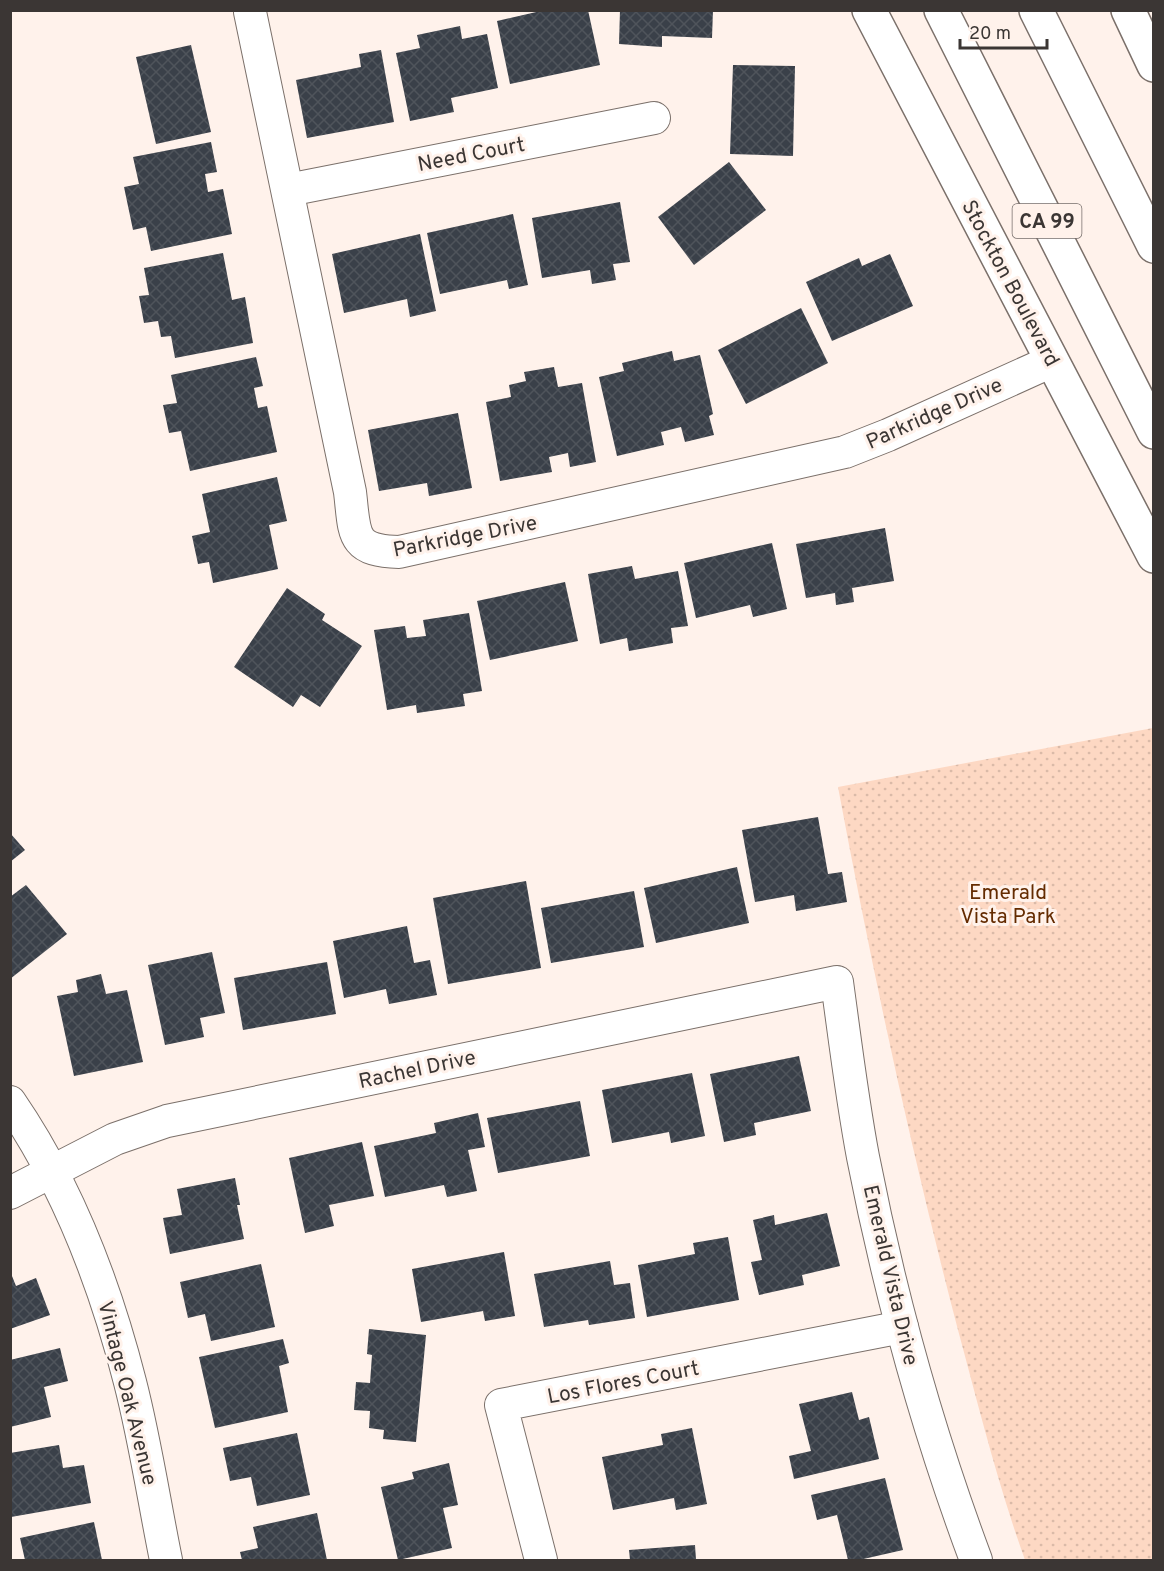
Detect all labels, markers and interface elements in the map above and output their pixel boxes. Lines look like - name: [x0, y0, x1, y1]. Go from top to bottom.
- scale bar: [960, 12, 1047, 50]
- text: 20 m: [969, 23, 1011, 46]
- street label: Need Court: [415, 132, 527, 179]
- street label: Stockton Boulevard: [954, 196, 1065, 372]
- road number: CA 99: [1012, 204, 1082, 238]
- street label: Parkridge Drive: [862, 372, 1007, 456]
- street label: Parkridge Drive: [391, 510, 540, 565]
- park label: Emerald Vista Park: [960, 880, 1056, 931]
- street label: Rachel Drive: [356, 1045, 478, 1096]
- street label: Emerald Vista Drive: [856, 1182, 923, 1368]
- street label: Vintage Oak Avenue: [91, 1298, 163, 1488]
- street label: Los Flores Court: [545, 1356, 702, 1411]

